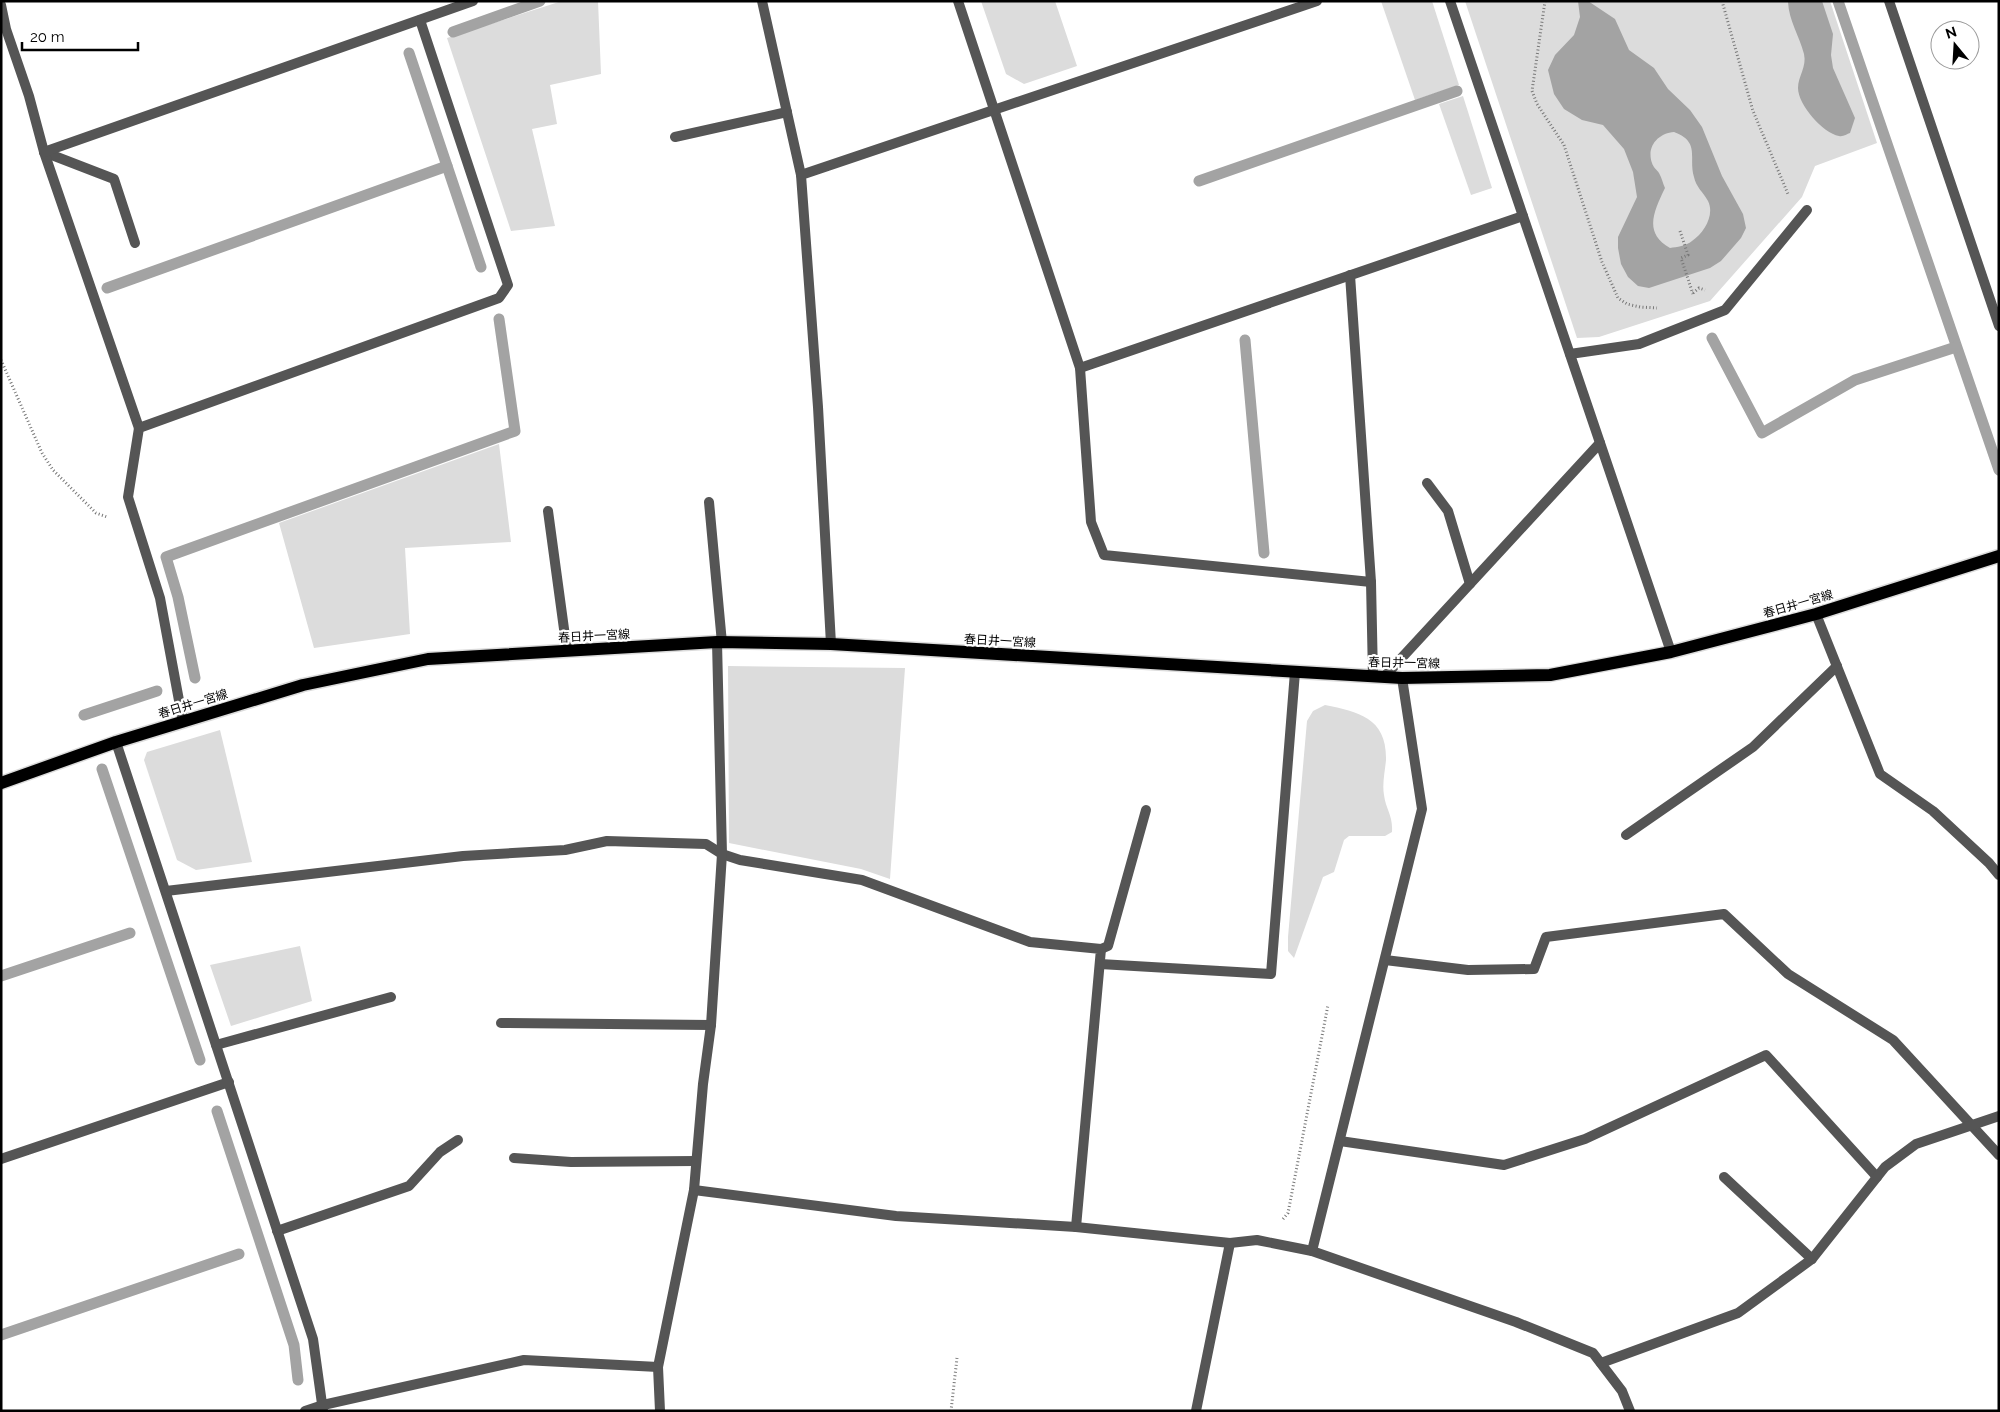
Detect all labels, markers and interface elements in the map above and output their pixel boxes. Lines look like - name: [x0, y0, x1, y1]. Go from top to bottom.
- scale bar: [22, 20, 139, 52]
- north arrow: [1930, 20, 1980, 70]
- text: N: [1943, 23, 1959, 42]
- text: 20 m: [30, 28, 65, 46]
- street label: 春日井一宮線: [1761, 587, 1835, 621]
- street label: 春日井一宮線: [558, 627, 630, 645]
- street label: 春日井一宮線: [964, 632, 1036, 650]
- street label: 春日井一宮線: [1368, 655, 1440, 671]
- street label: 春日井一宮線: [157, 687, 229, 721]

